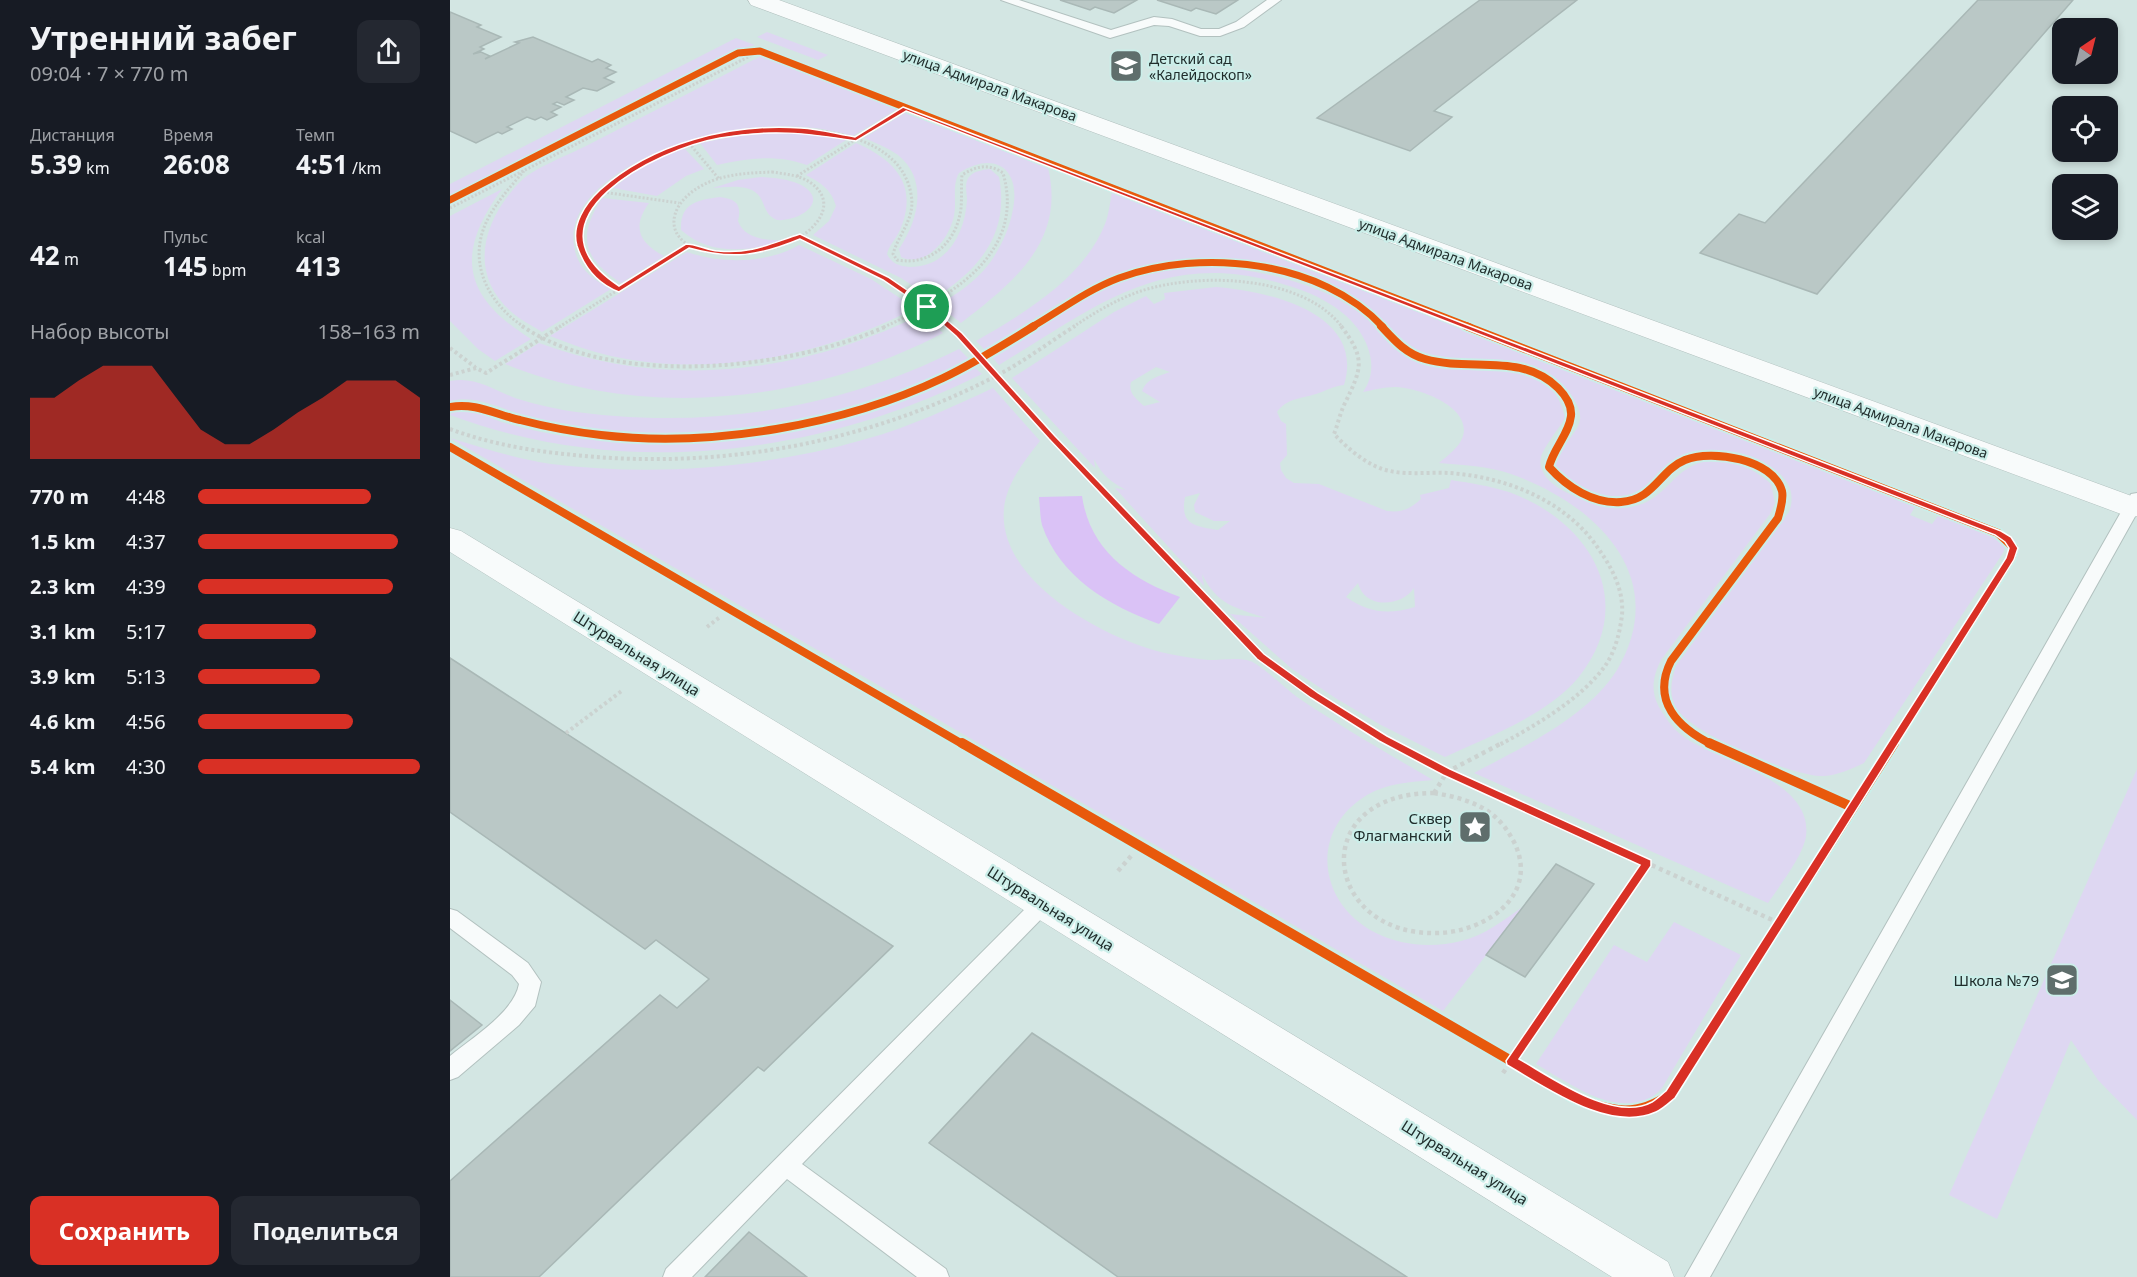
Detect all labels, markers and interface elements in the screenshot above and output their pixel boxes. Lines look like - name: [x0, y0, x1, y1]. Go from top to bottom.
- text: Утренний забег: [30, 15, 297, 60]
- north arrow: [2052, 18, 2118, 84]
- map controls: [2052, 18, 2118, 240]
- button: share: [357, 20, 420, 83]
- street label: улица Адмирала Макарова: [900, 45, 1080, 125]
- school or university icon: Детский сад «Калейдоскоп»: [1108, 48, 1144, 84]
- place label: Детский сад «Калейдоскоп»: [1149, 49, 1252, 84]
- text: 09:04 · 7 × 770 m: [30, 60, 188, 87]
- button: locate: [2052, 96, 2118, 162]
- text: Дистанция: [30, 124, 115, 146]
- text: Время: [163, 124, 213, 146]
- text: Темп: [296, 124, 335, 146]
- text: 5.39: [30, 146, 82, 182]
- text: 26:08: [163, 146, 230, 182]
- text: 4:51: [296, 146, 348, 182]
- text: km: [82, 157, 110, 179]
- text: /km: [348, 157, 382, 179]
- button: layers: [2052, 174, 2118, 240]
- street label: улица Адмирала Макарова: [1356, 214, 1536, 294]
- text: Пульс: [163, 226, 208, 248]
- text: kcal: [296, 226, 325, 248]
- text: 42: [30, 237, 60, 273]
- text: m: [60, 248, 79, 270]
- text: 145: [163, 248, 208, 284]
- text: 413: [296, 248, 341, 284]
- text: bpm: [208, 259, 246, 281]
- pin: [901, 281, 952, 332]
- icon: arrive: [910, 290, 943, 323]
- text: Набор высоты: [30, 318, 169, 345]
- text: 158–163 m: [317, 318, 420, 345]
- street label: улица Адмирала Макарова: [1811, 382, 1991, 462]
- text: 770 m: [30, 483, 89, 510]
- text: 4:48: [126, 483, 166, 510]
- text: 1.5 km: [30, 528, 96, 555]
- text: 4:37: [126, 528, 166, 555]
- text: 2.3 km: [30, 573, 96, 600]
- text: 4:39: [126, 573, 166, 600]
- street label: Штурвальная улица: [570, 606, 704, 700]
- text: 3.1 km: [30, 618, 96, 645]
- text: 5:17: [126, 618, 166, 645]
- text: 3.9 km: [30, 663, 96, 690]
- text: 5:13: [126, 663, 166, 690]
- text: 4.6 km: [30, 708, 96, 735]
- text: 4:56: [126, 708, 166, 735]
- text: 5.4 km: [30, 753, 96, 780]
- text: 4:30: [126, 753, 166, 780]
- place label: Сквер Флагманский: [1353, 808, 1452, 845]
- place icon: Сквер Флагманский: [1457, 809, 1493, 845]
- street label: Штурвальная улица: [984, 861, 1118, 955]
- school or university icon: Школа №79: [2044, 962, 2080, 998]
- place label: Школа №79: [1953, 970, 2039, 990]
- street label: Штурвальная улица: [1398, 1115, 1532, 1209]
- button: Сохранить: [30, 1196, 219, 1265]
- button: Поделиться: [231, 1196, 420, 1265]

